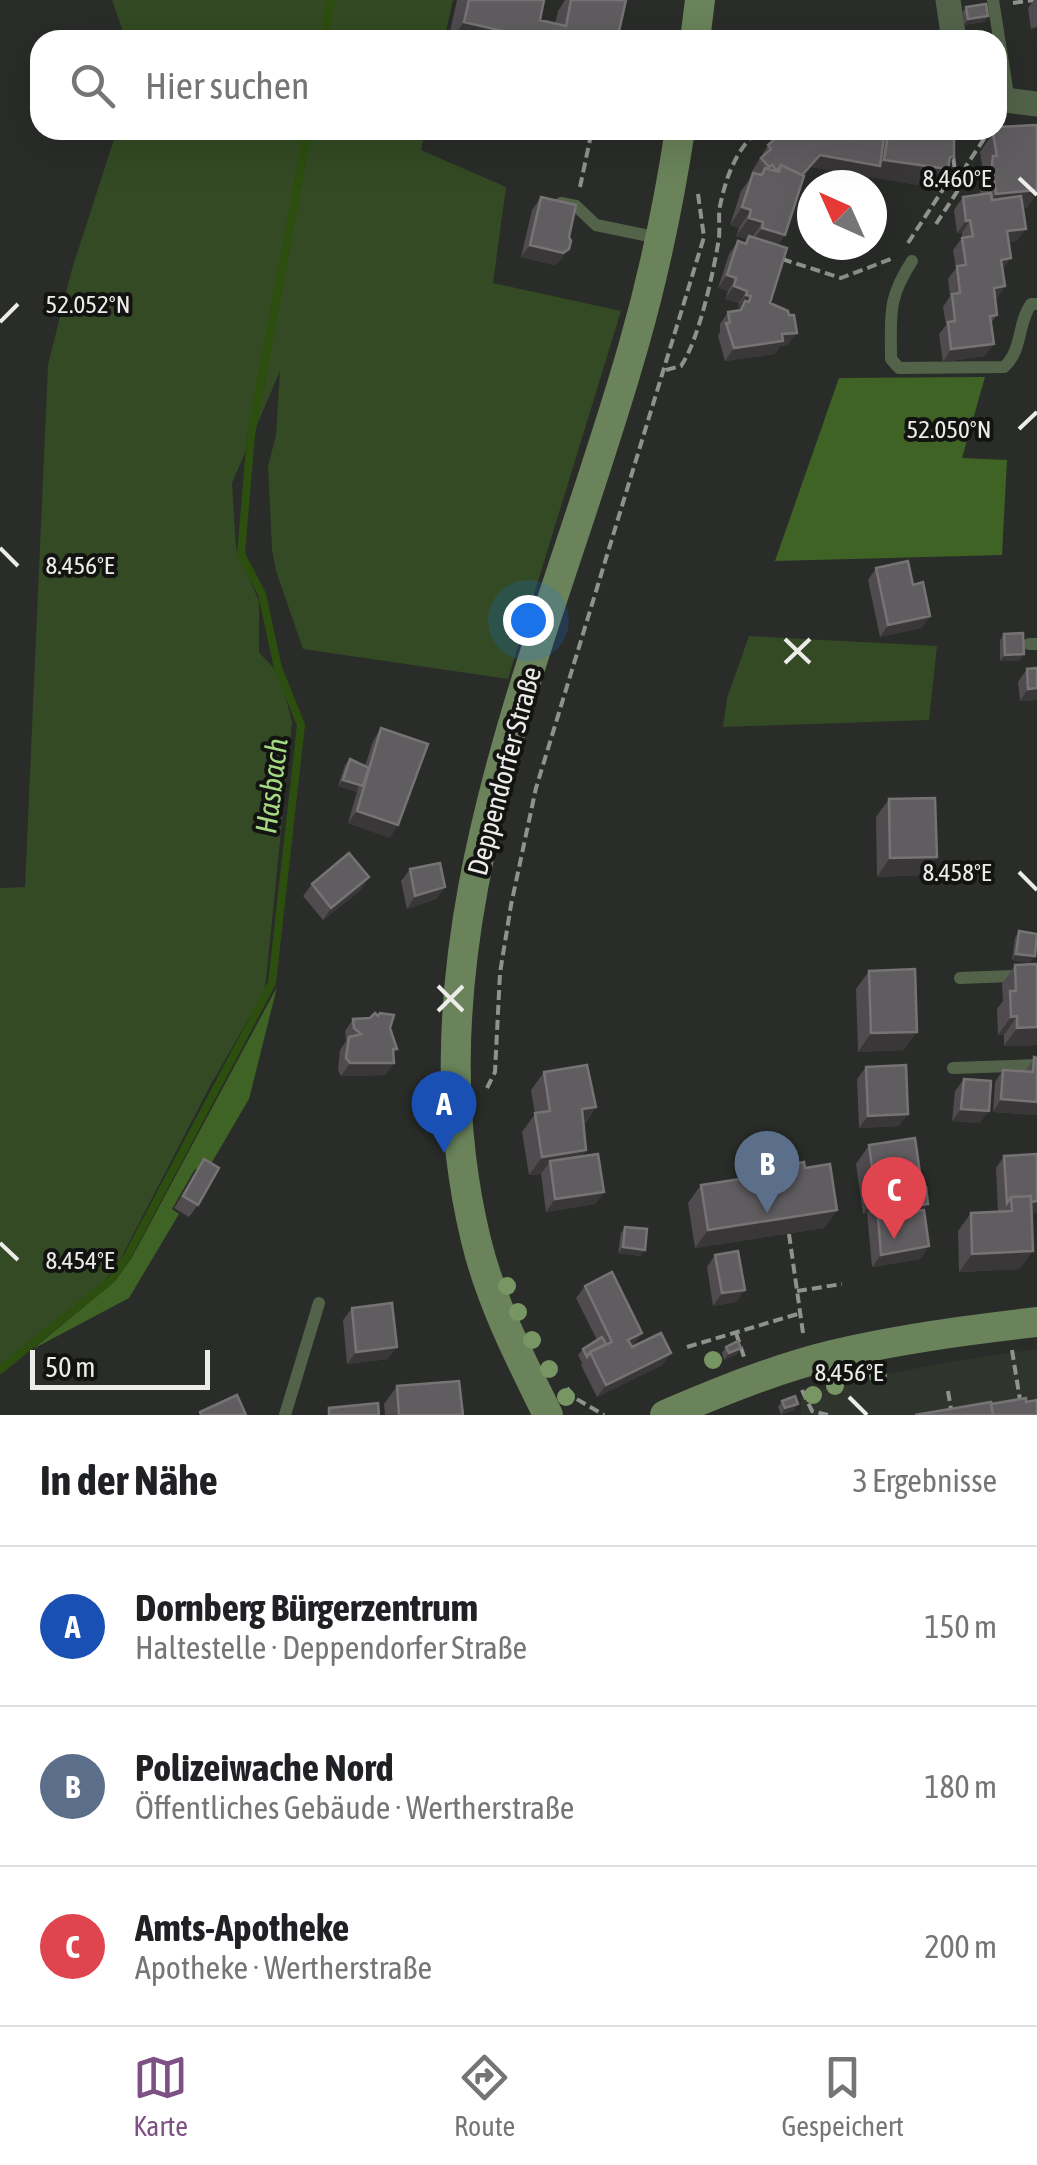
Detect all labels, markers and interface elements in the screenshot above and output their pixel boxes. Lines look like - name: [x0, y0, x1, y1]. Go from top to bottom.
- search box: [30, 30, 1007, 140]
- icon: search: [65, 58, 120, 113]
- text: Hier suchen: [145, 64, 309, 107]
- text: 8.460°E: [922, 164, 992, 192]
- north arrow: [797, 170, 887, 260]
- text: 52.052°N: [46, 290, 130, 318]
- text: 52.050°N: [907, 415, 991, 443]
- text: 8.456°E: [45, 551, 115, 579]
- your location: [503, 595, 554, 646]
- street label: Deppendorfer Straße: [461, 663, 547, 879]
- water label: Hasbach: [248, 736, 294, 835]
- text: 8.458°E: [922, 858, 992, 886]
- pin: A: [412, 1070, 476, 1153]
- pin: B: [734, 1130, 800, 1213]
- pin: C: [862, 1156, 926, 1239]
- text: 8.454°E: [45, 1246, 115, 1274]
- scale bar: [30, 1345, 210, 1390]
- text: 50 m: [45, 1351, 95, 1383]
- text: 8.456°E: [814, 1358, 884, 1386]
- text: In der Nähe: [40, 1456, 218, 1504]
- text: 3 Ergebnisse: [853, 1462, 997, 1499]
- text: Dornberg Bürgerzentrum: [135, 1586, 478, 1629]
- text: A: [65, 1608, 80, 1645]
- text: 150 m: [924, 1608, 997, 1645]
- text: Haltestelle · Deppendorfer Straße: [135, 1629, 527, 1666]
- text: Polizeiwache Nord: [135, 1746, 394, 1789]
- text: B: [65, 1768, 80, 1805]
- text: 180 m: [924, 1768, 997, 1805]
- text: Öffentliches Gebäude · Wertherstraße: [135, 1789, 574, 1826]
- text: Amts-Apotheke: [135, 1906, 349, 1949]
- text: C: [65, 1928, 80, 1965]
- text: 200 m: [924, 1928, 997, 1965]
- text: Apotheke · Wertherstraße: [135, 1949, 432, 1986]
- tab: Karte: [133, 2050, 188, 2142]
- tab: Route: [454, 2050, 515, 2142]
- tab: Gespeichert: [781, 2050, 904, 2142]

